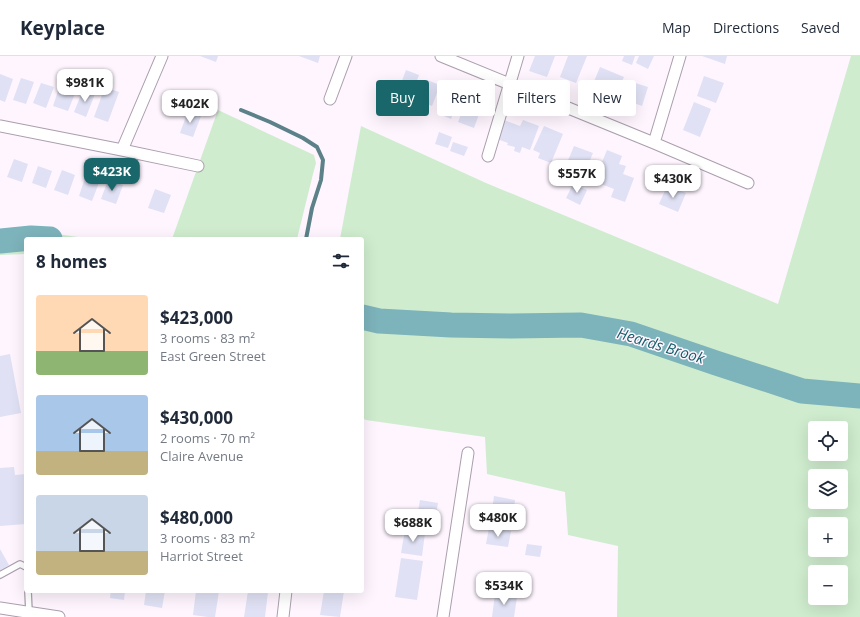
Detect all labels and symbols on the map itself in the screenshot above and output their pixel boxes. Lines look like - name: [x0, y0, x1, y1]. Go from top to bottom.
- pin: $981K: [57, 69, 113, 103]
- pin: $402K: [162, 90, 218, 124]
- pin: $423K: [84, 158, 140, 192]
- pin: $557K: [549, 160, 605, 194]
- pin: $430K: [645, 165, 701, 199]
- water label: Heards Brook: [615, 322, 708, 368]
- pin: $480K: [470, 504, 526, 538]
- pin: $688K: [385, 509, 441, 543]
- pin: $534K: [476, 572, 532, 606]

